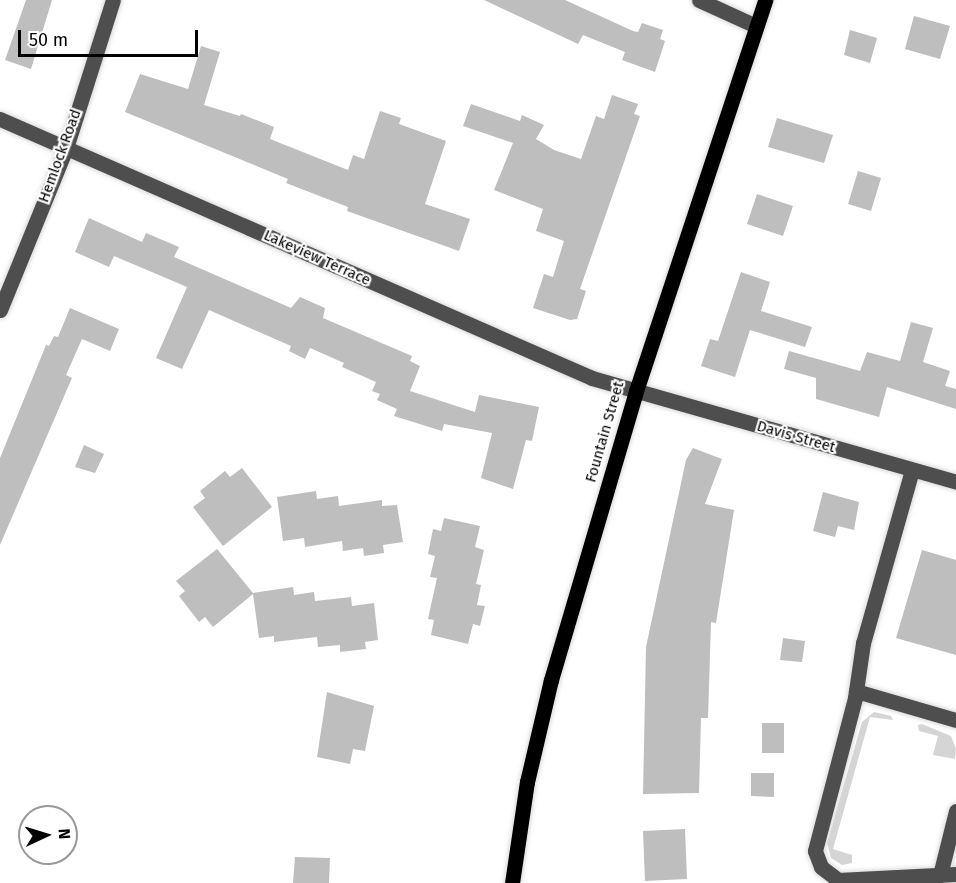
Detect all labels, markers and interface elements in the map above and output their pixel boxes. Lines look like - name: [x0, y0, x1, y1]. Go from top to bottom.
- scale bar: [21, 18, 201, 56]
- text: 50 m: [29, 29, 68, 51]
- street label: Hemlock Road: [35, 107, 85, 205]
- street label: Lakeview Terrace: [261, 226, 373, 290]
- street label: Fountain Street: [582, 379, 628, 485]
- street label: Davis Street: [755, 417, 837, 457]
- north arrow: [18, 805, 78, 865]
- text: N: [55, 828, 74, 840]

